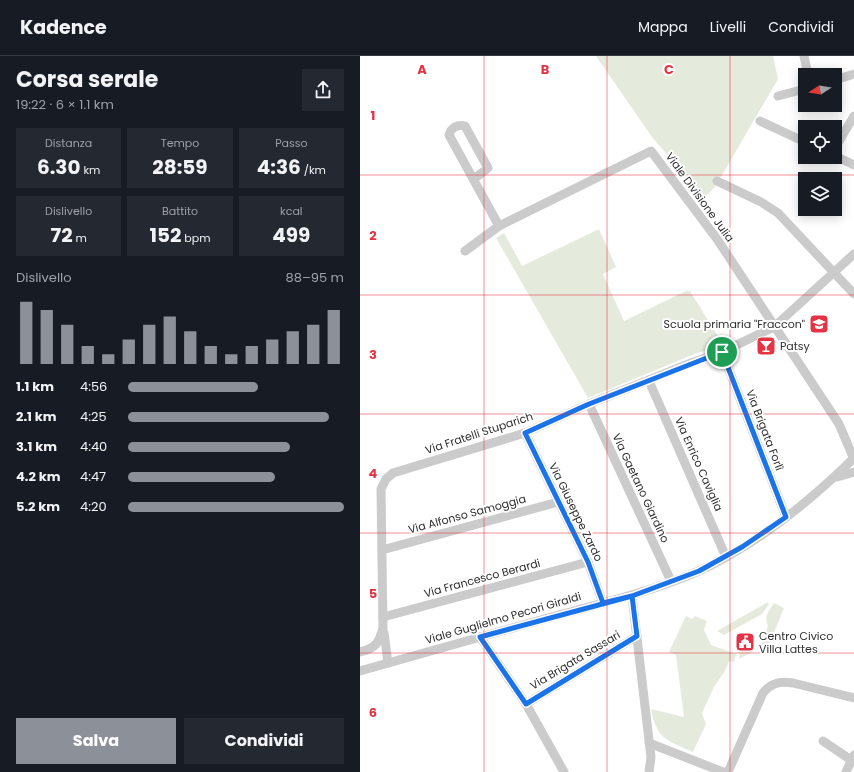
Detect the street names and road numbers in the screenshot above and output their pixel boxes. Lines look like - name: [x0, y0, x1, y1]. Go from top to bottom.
- street label: Viale Divisione Julia: [662, 149, 738, 245]
- street label: Via Brigata Forlì: [742, 387, 788, 473]
- street label: Via Fratelli Stuparich: [423, 408, 535, 458]
- street label: Via Enrico Caviglia: [671, 414, 727, 514]
- street label: Via Gaetano Giardino: [609, 431, 673, 545]
- street label: Via Giuseppe Zardo: [545, 460, 607, 564]
- street label: Via Alfonso Samoggia: [406, 491, 528, 537]
- street label: Via Francesco Berardi: [422, 555, 542, 601]
- street label: Viale Guglielmo Pecori Giraldi: [423, 588, 583, 648]
- street label: Via Brigata Sassari: [527, 626, 623, 693]

